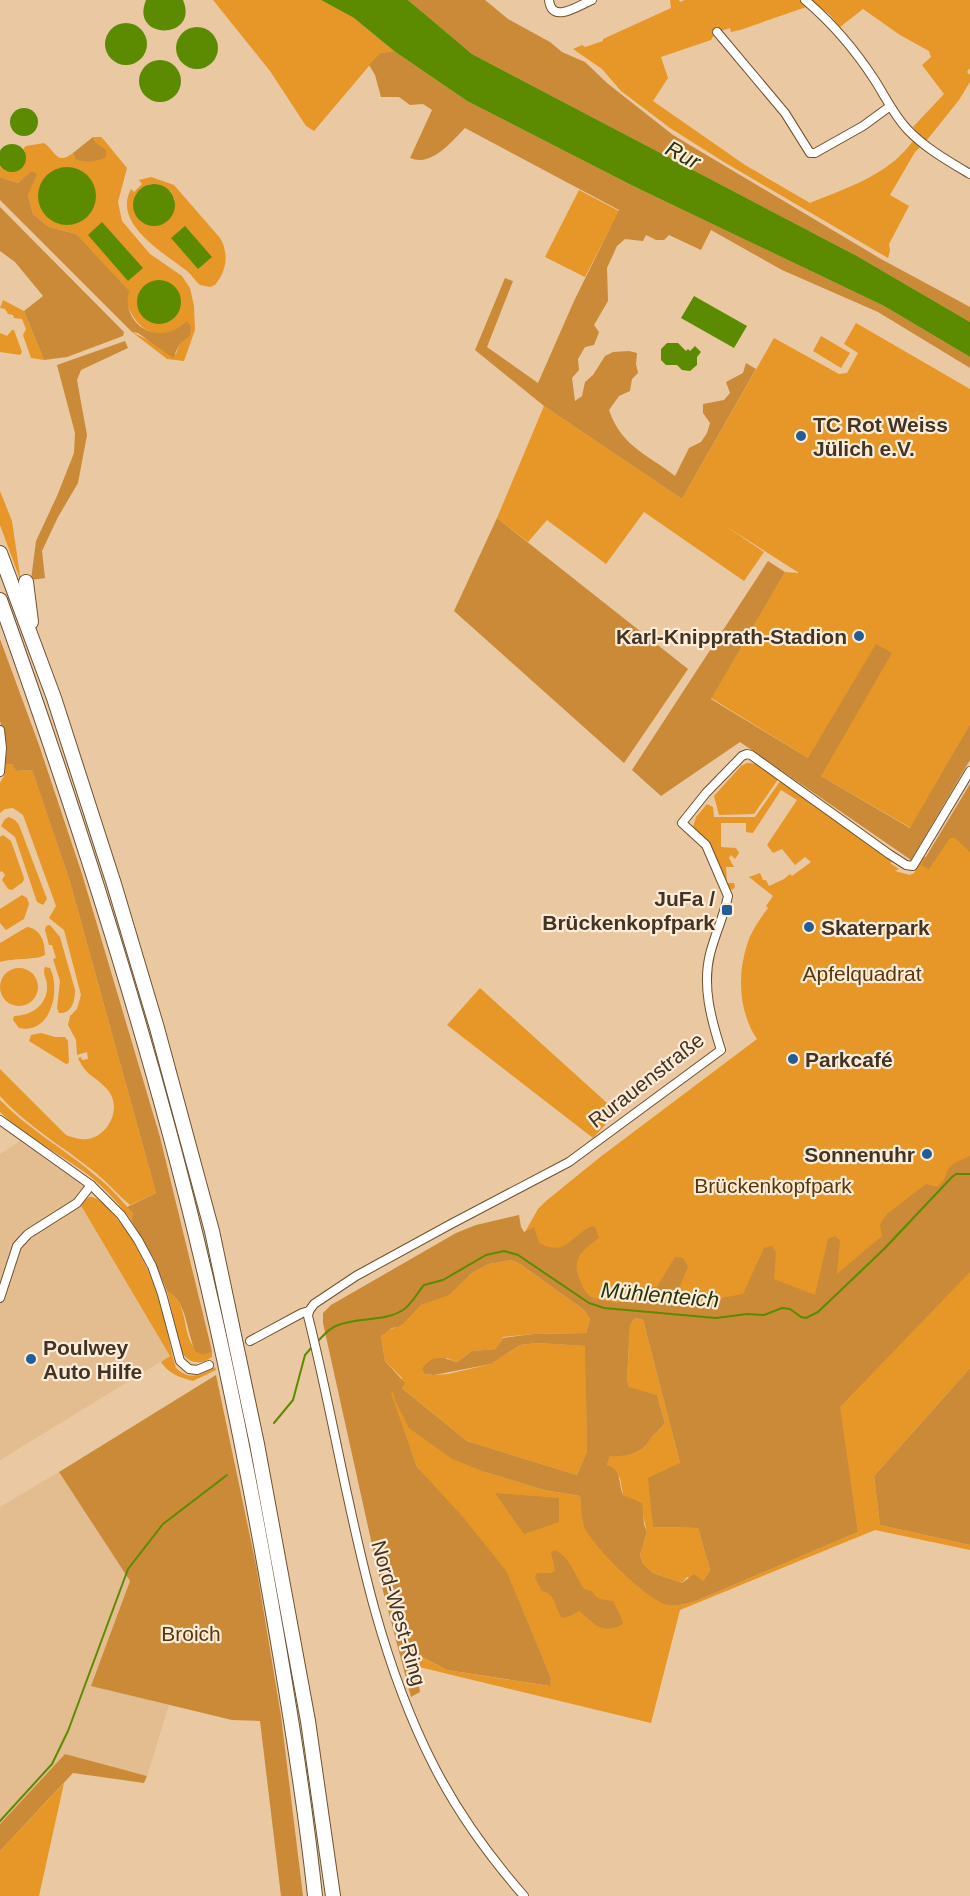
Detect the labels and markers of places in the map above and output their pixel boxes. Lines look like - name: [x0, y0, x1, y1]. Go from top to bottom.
- place label: TC Rot Weiss Jülich e.V.: [813, 413, 948, 460]
- marker: TC Rot Weiss Jülich e.V.: [794, 429, 808, 443]
- place label: Karl-Knipprath-Stadion: [616, 625, 847, 648]
- marker: Karl-Knipprath-Stadion: [852, 629, 866, 643]
- place label: JuFa / Brückenkopfpark: [542, 887, 715, 934]
- marker: JuFa / Brückenkopfpark: [720, 903, 734, 917]
- place label: Skaterpark: [821, 916, 930, 939]
- marker: Skaterpark: [802, 920, 816, 934]
- place label: Parkcafé: [805, 1048, 893, 1071]
- marker: Parkcafé: [786, 1052, 800, 1066]
- place label: Sonnenuhr: [804, 1143, 915, 1166]
- marker: Sonnenuhr: [920, 1147, 934, 1161]
- place label: Poulwey Auto Hilfe: [43, 1336, 142, 1383]
- marker: Poulwey Auto Hilfe: [24, 1352, 38, 1366]

